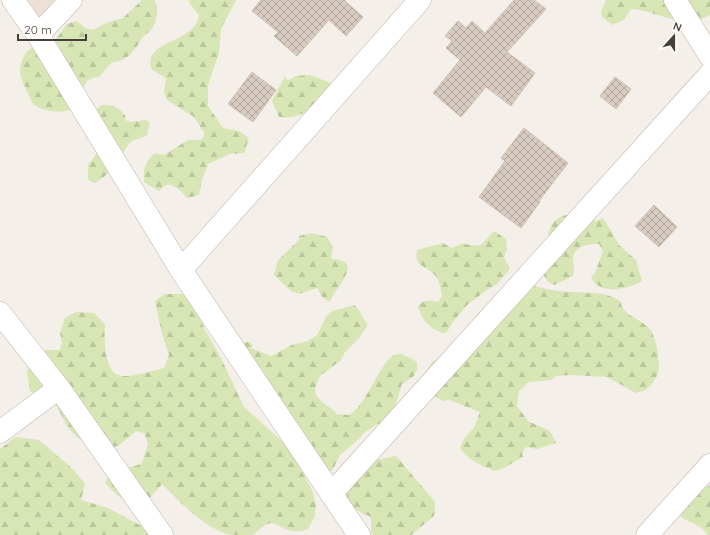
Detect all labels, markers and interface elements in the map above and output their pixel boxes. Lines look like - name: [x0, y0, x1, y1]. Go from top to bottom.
- scale bar: [18, 16, 86, 42]
- north arrow: [654, 16, 694, 56]
- text: N: [671, 19, 684, 35]
- text: 20 m: [24, 22, 52, 37]

